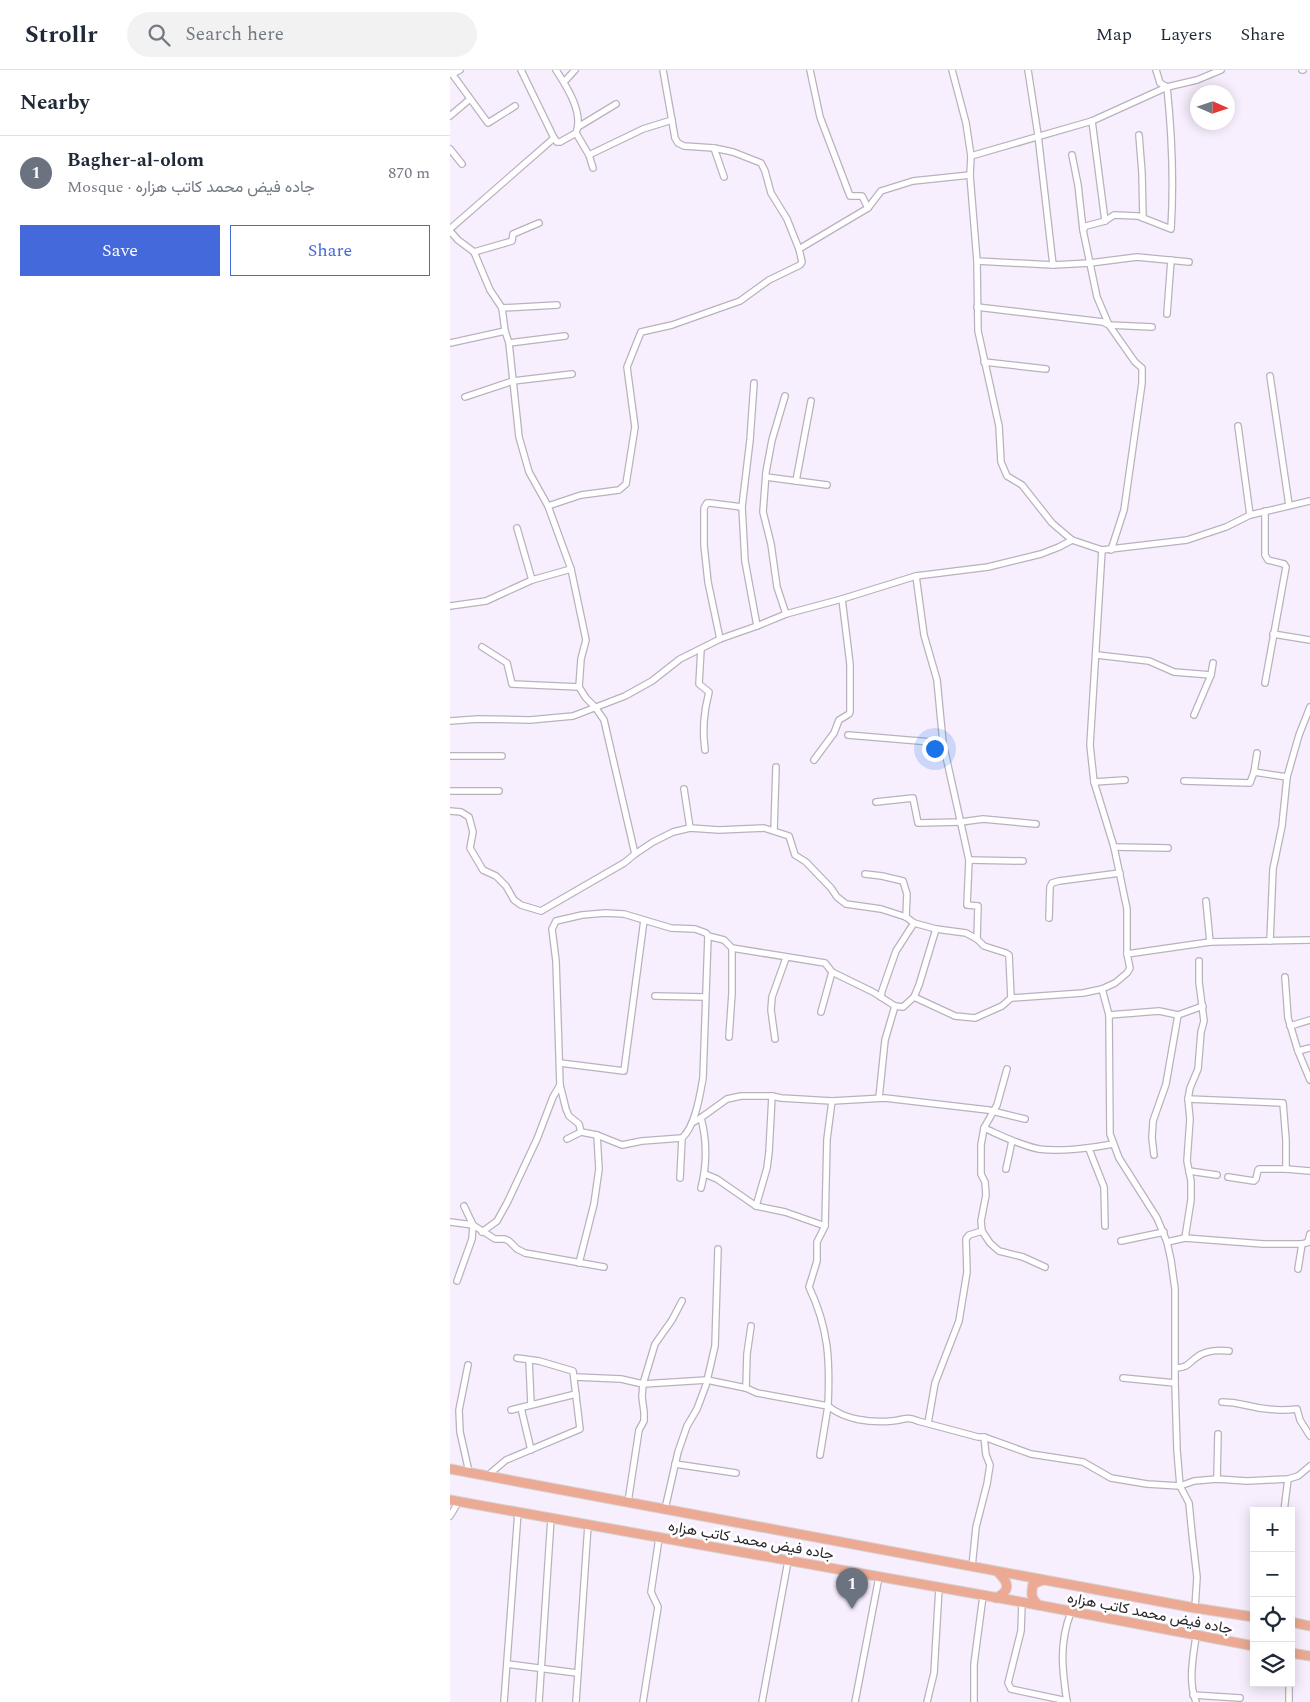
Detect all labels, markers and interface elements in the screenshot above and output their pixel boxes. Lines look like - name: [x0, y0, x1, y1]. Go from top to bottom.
- search box: [127, 12, 477, 57]
- text: Strollr: [25, 17, 97, 53]
- text: Search here: [185, 20, 284, 49]
- icon: search: [145, 21, 173, 49]
- text: Map: [1096, 21, 1132, 48]
- text: Layers: [1160, 21, 1212, 48]
- text: Share: [1240, 21, 1285, 48]
- north arrow: [1190, 85, 1235, 130]
- text: Nearby: [20, 87, 90, 119]
- text: Bagher-al-olom: [67, 146, 204, 175]
- text: 1: [32, 161, 40, 185]
- text: 870 m: [388, 161, 430, 185]
- text: Mosque · جاده فیض محمد کاتب هزاره: [67, 175, 315, 199]
- button: Save: [20, 225, 220, 276]
- button: Share: [230, 225, 430, 276]
- your location: [922, 736, 948, 762]
- map controls: [1250, 1507, 1295, 1687]
- button: +: [1250, 1507, 1295, 1552]
- street label: جاده فیض محمد کاتب هزاره: [666, 1515, 836, 1566]
- button: −: [1250, 1552, 1295, 1597]
- pin: 1: [836, 1568, 868, 1609]
- street label: جاده فیض محمد کاتب هزاره: [1065, 1586, 1235, 1641]
- button: locate: [1250, 1597, 1295, 1642]
- button: layers: [1250, 1642, 1295, 1687]

